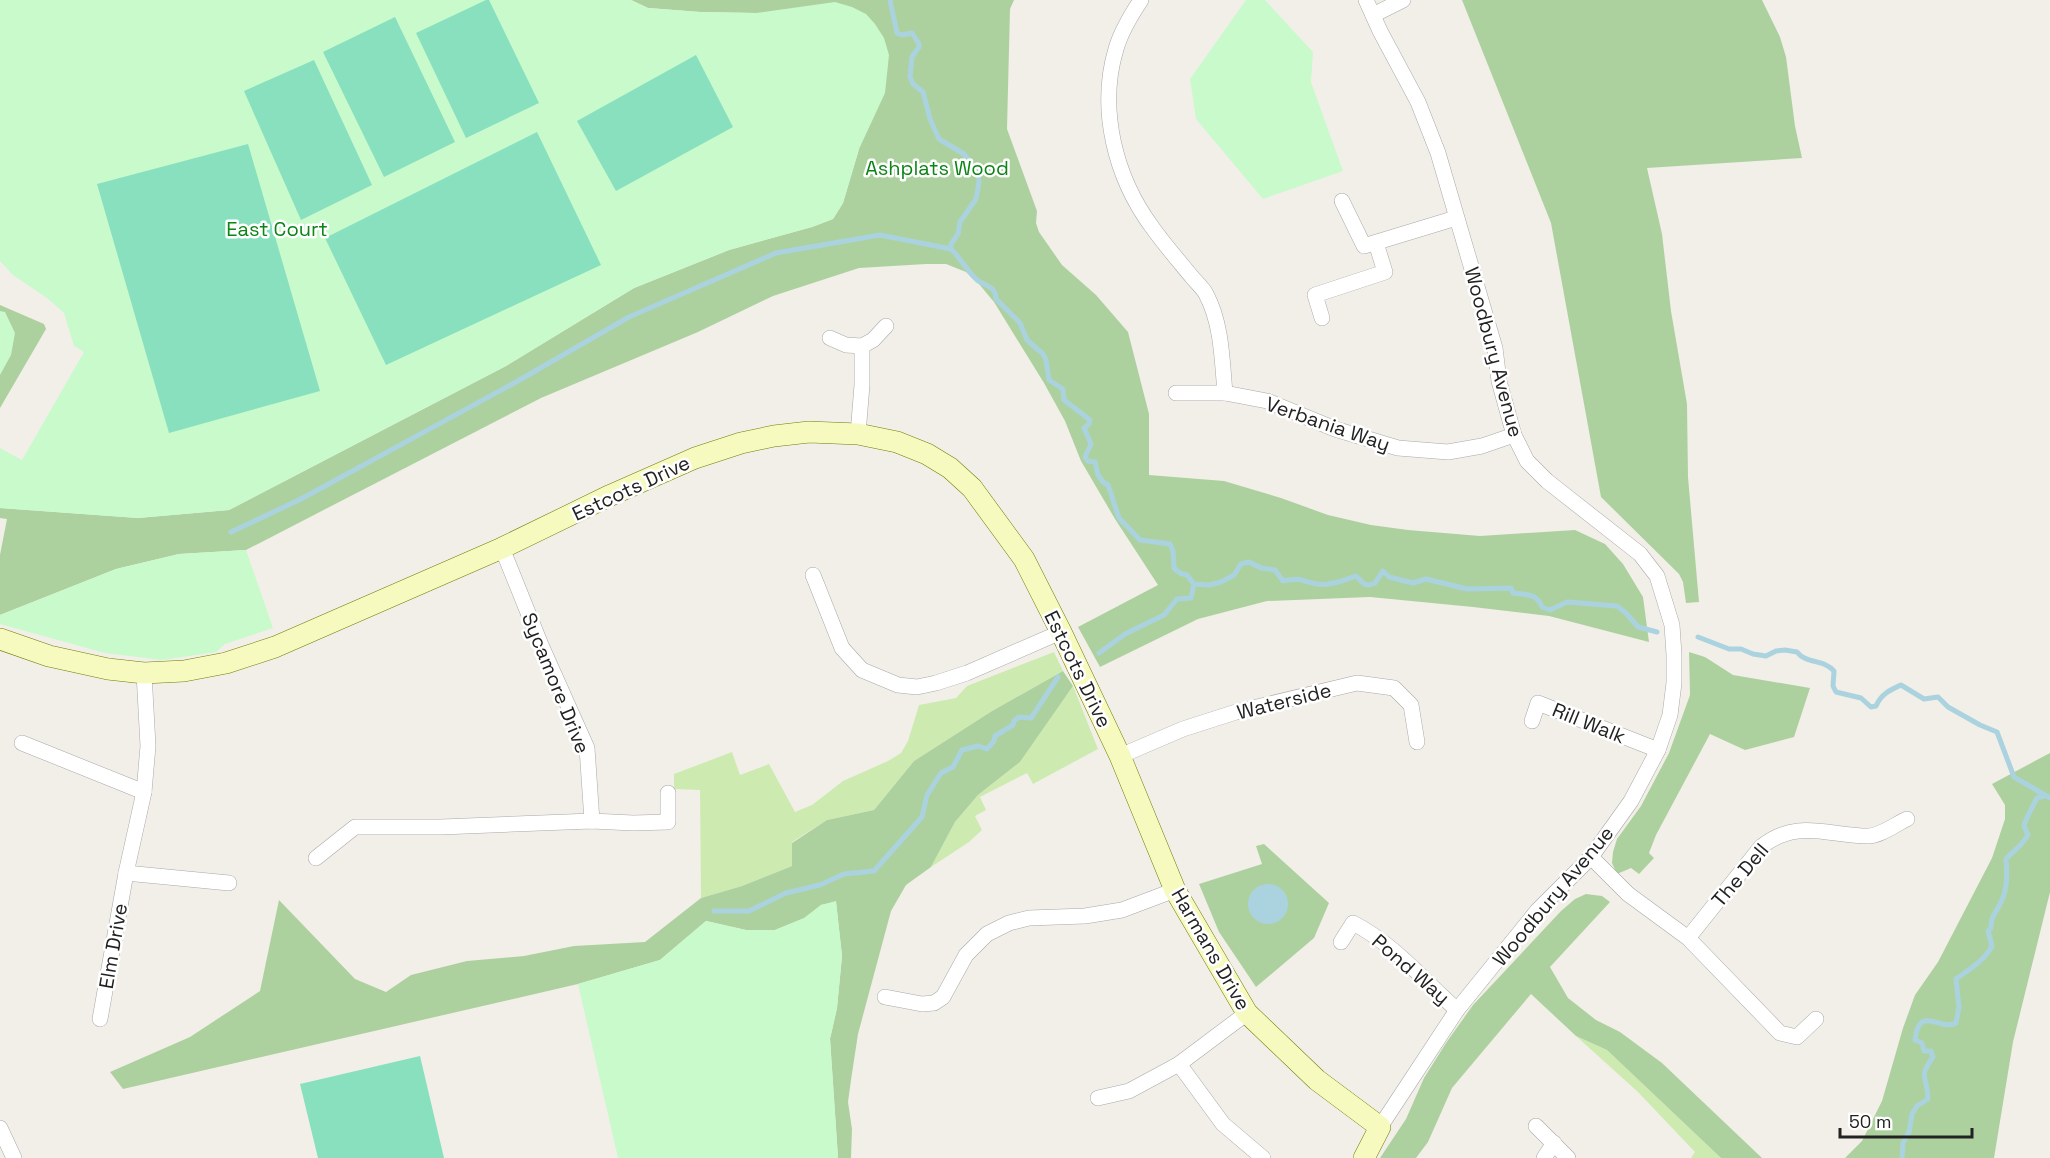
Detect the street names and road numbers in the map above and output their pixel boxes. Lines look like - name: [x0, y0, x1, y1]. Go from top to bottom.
- street label: Woodbury Avenue: [1459, 264, 1529, 440]
- street label: Verbania Way: [1262, 391, 1394, 457]
- street label: Estcots Drive: [568, 449, 694, 527]
- street label: Estcots Drive: [1038, 606, 1118, 732]
- street label: Sycamore Drive: [516, 609, 596, 757]
- street label: Waterside: [1234, 677, 1334, 725]
- street label: Rill Walk: [1549, 697, 1630, 750]
- street label: Woodbury Avenue: [1487, 821, 1619, 971]
- street label: The Dell: [1706, 838, 1774, 912]
- street label: Harmans Drive: [1166, 883, 1256, 1015]
- street label: Elm Drive: [93, 901, 133, 991]
- street label: Pond Way: [1367, 928, 1455, 1010]

